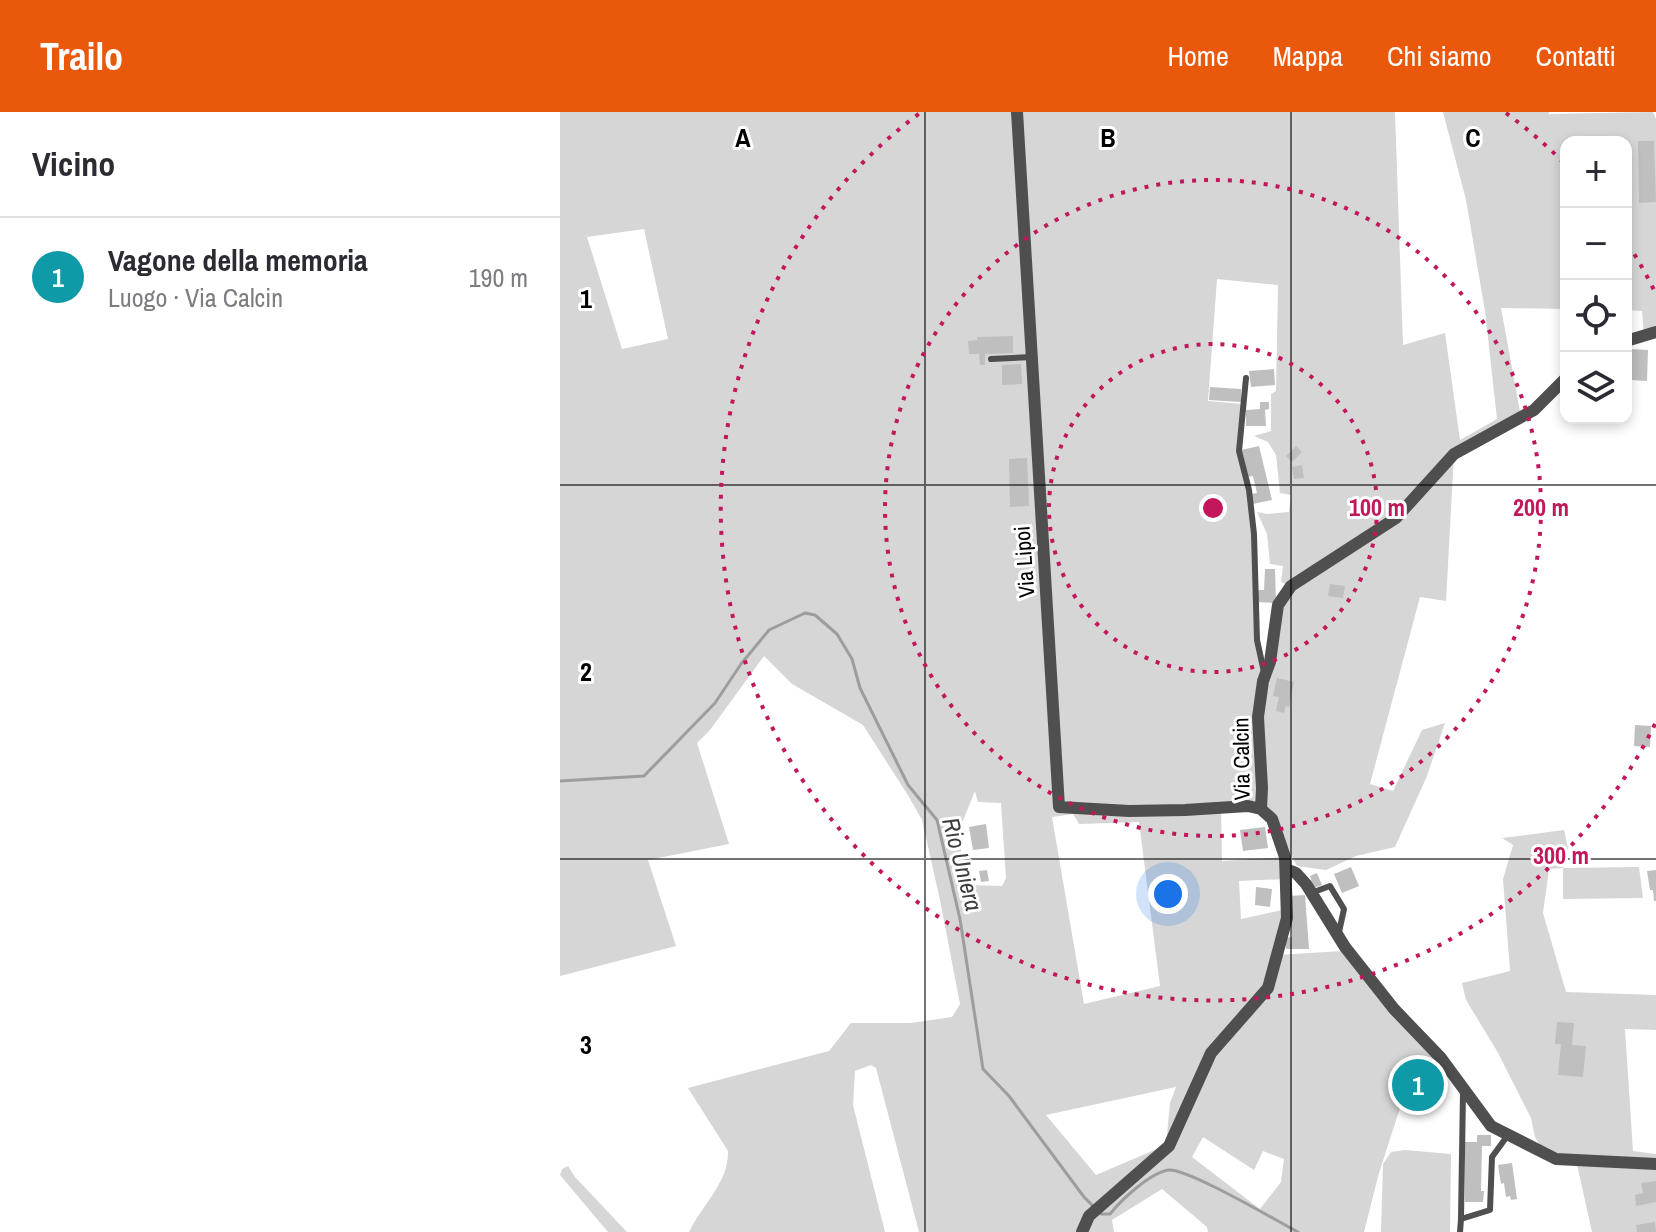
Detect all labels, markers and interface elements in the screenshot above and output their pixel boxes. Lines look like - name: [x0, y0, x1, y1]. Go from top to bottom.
- text: Trailo: [40, 31, 123, 82]
- text: Home: [1167, 37, 1229, 75]
- text: Mappa: [1273, 37, 1343, 75]
- text: Chi siamo: [1387, 37, 1492, 75]
- text: Contatti: [1536, 37, 1616, 75]
- text: A: [735, 120, 751, 155]
- text: B: [1100, 120, 1116, 155]
- text: C: [1465, 120, 1481, 155]
- map controls: [1560, 136, 1632, 424]
- button: +: [1560, 136, 1632, 208]
- text: Vicino: [32, 141, 115, 187]
- button: −: [1560, 208, 1632, 280]
- text: Vagone della memoria: [108, 240, 368, 280]
- text: 1: [52, 260, 64, 295]
- text: 190 m: [469, 260, 528, 295]
- text: Luogo · Via Calcin: [108, 280, 283, 315]
- button: locate: [1560, 280, 1632, 352]
- text: 1: [580, 281, 592, 316]
- button: layers: [1560, 352, 1632, 424]
- text: 100 m: [1349, 491, 1405, 523]
- text: 200 m: [1513, 491, 1569, 523]
- centre of rings: [1199, 494, 1227, 522]
- street label: Via Lipoi: [1007, 525, 1041, 599]
- text: 2: [580, 654, 592, 689]
- street label: Via Calcin: [1225, 717, 1257, 801]
- water label: Rio Uniera: [935, 814, 991, 914]
- text: 300 m: [1533, 839, 1589, 871]
- your location: [1148, 874, 1188, 914]
- text: 3: [580, 1027, 592, 1062]
- pin: 1: [1392, 1055, 1444, 1115]

